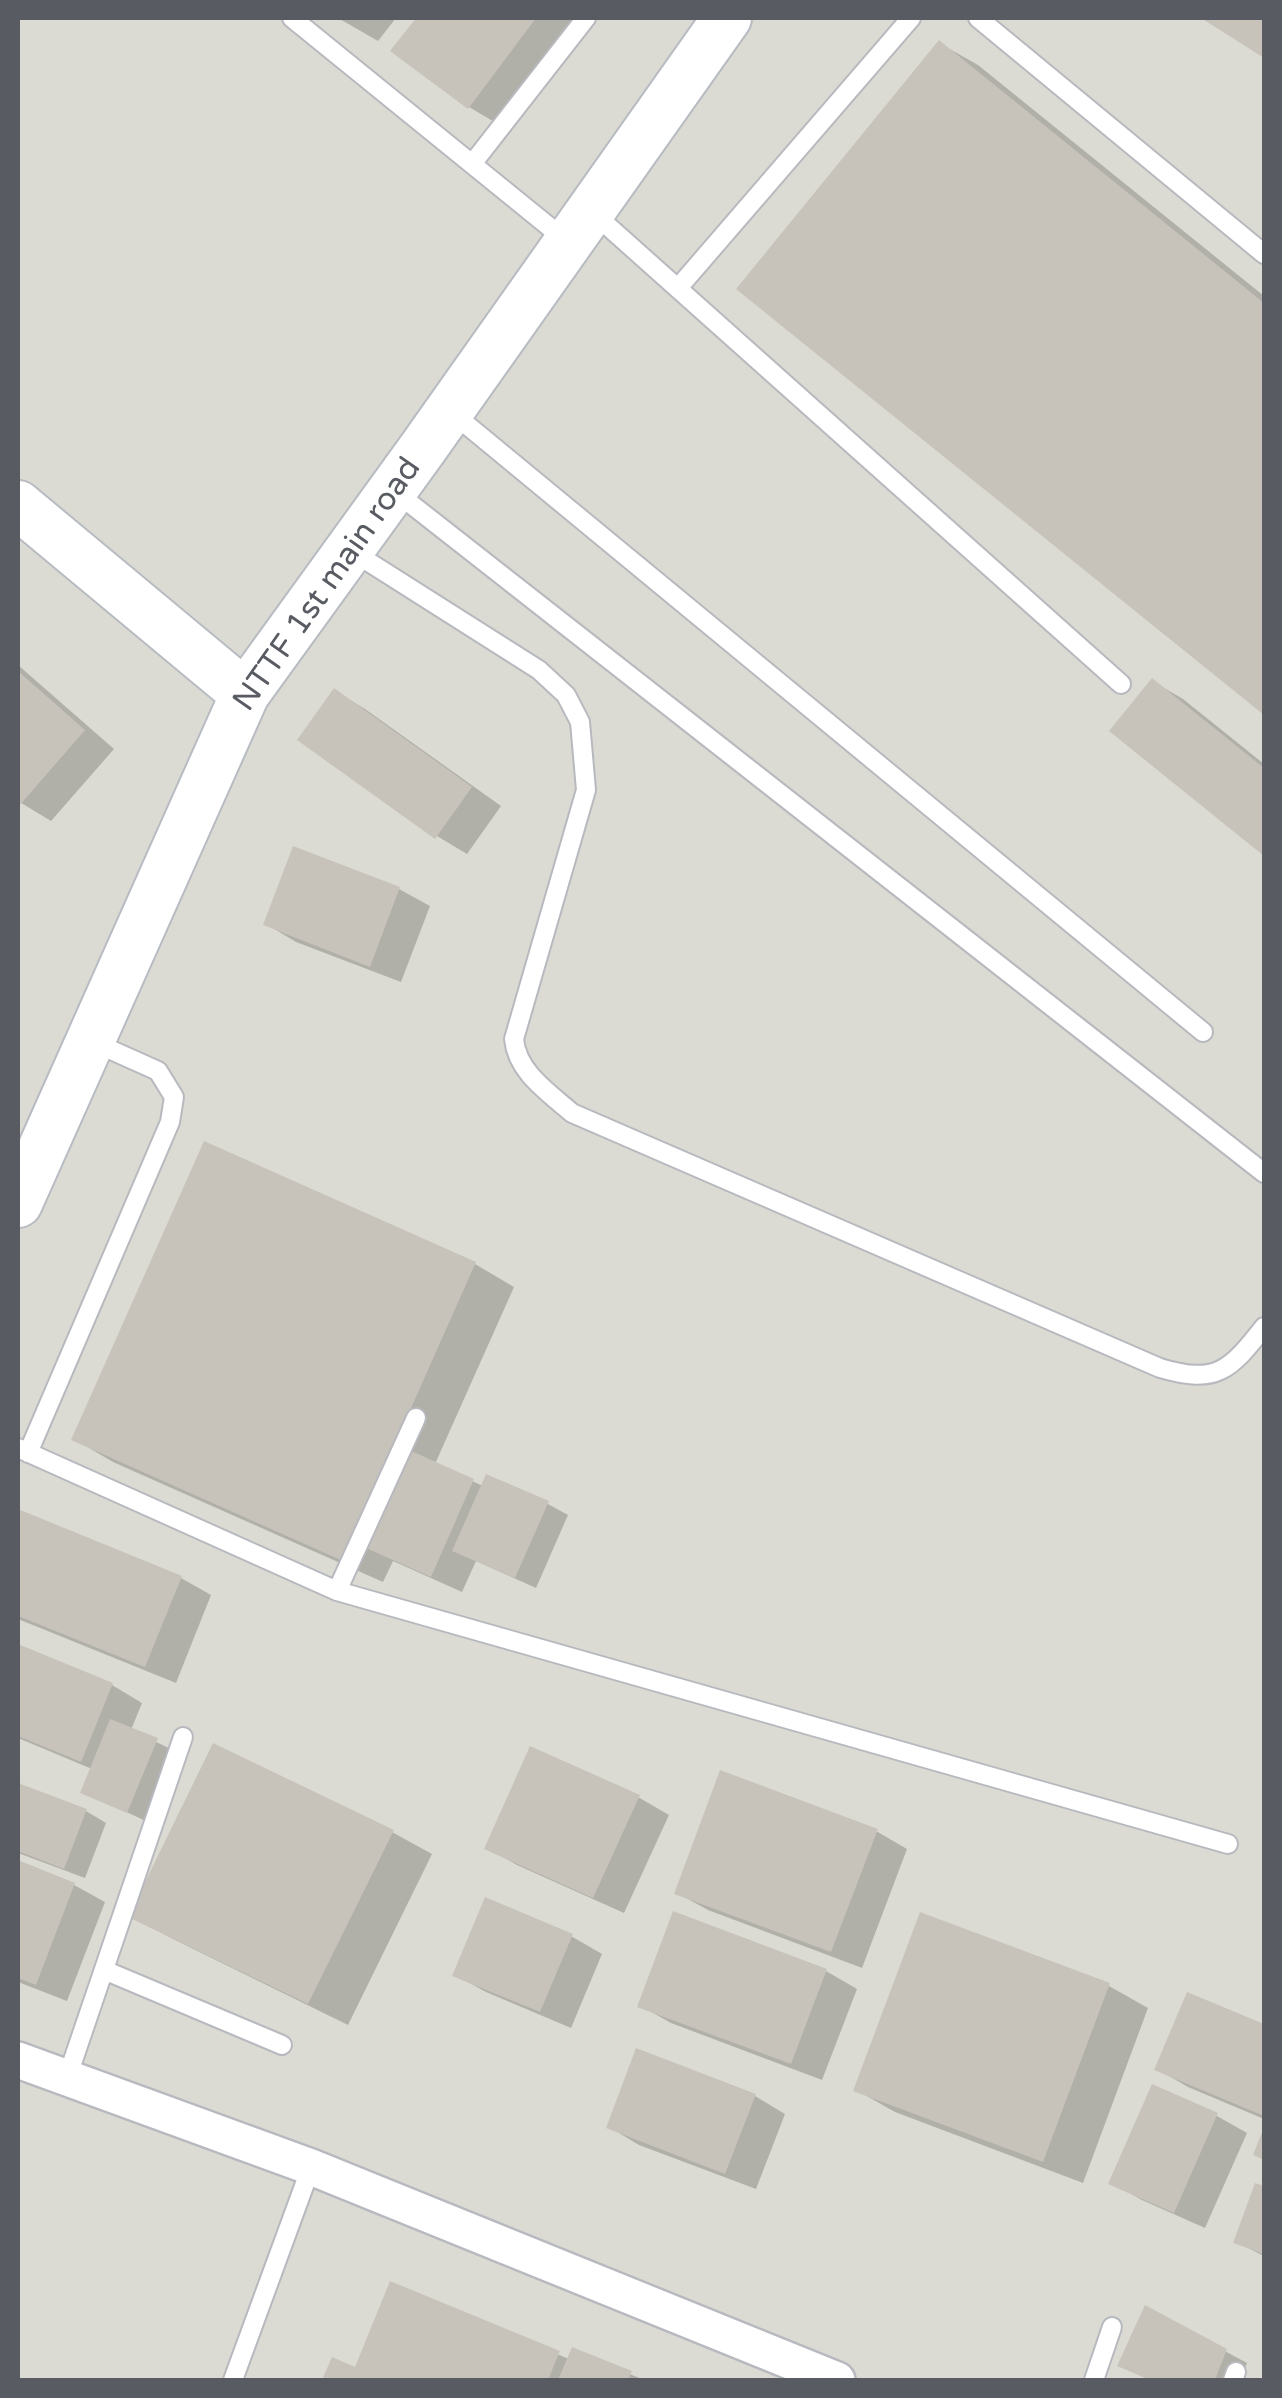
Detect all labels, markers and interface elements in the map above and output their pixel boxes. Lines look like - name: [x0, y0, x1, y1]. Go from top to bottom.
- street label: NTTF 1st main road: [226, 451, 430, 719]

